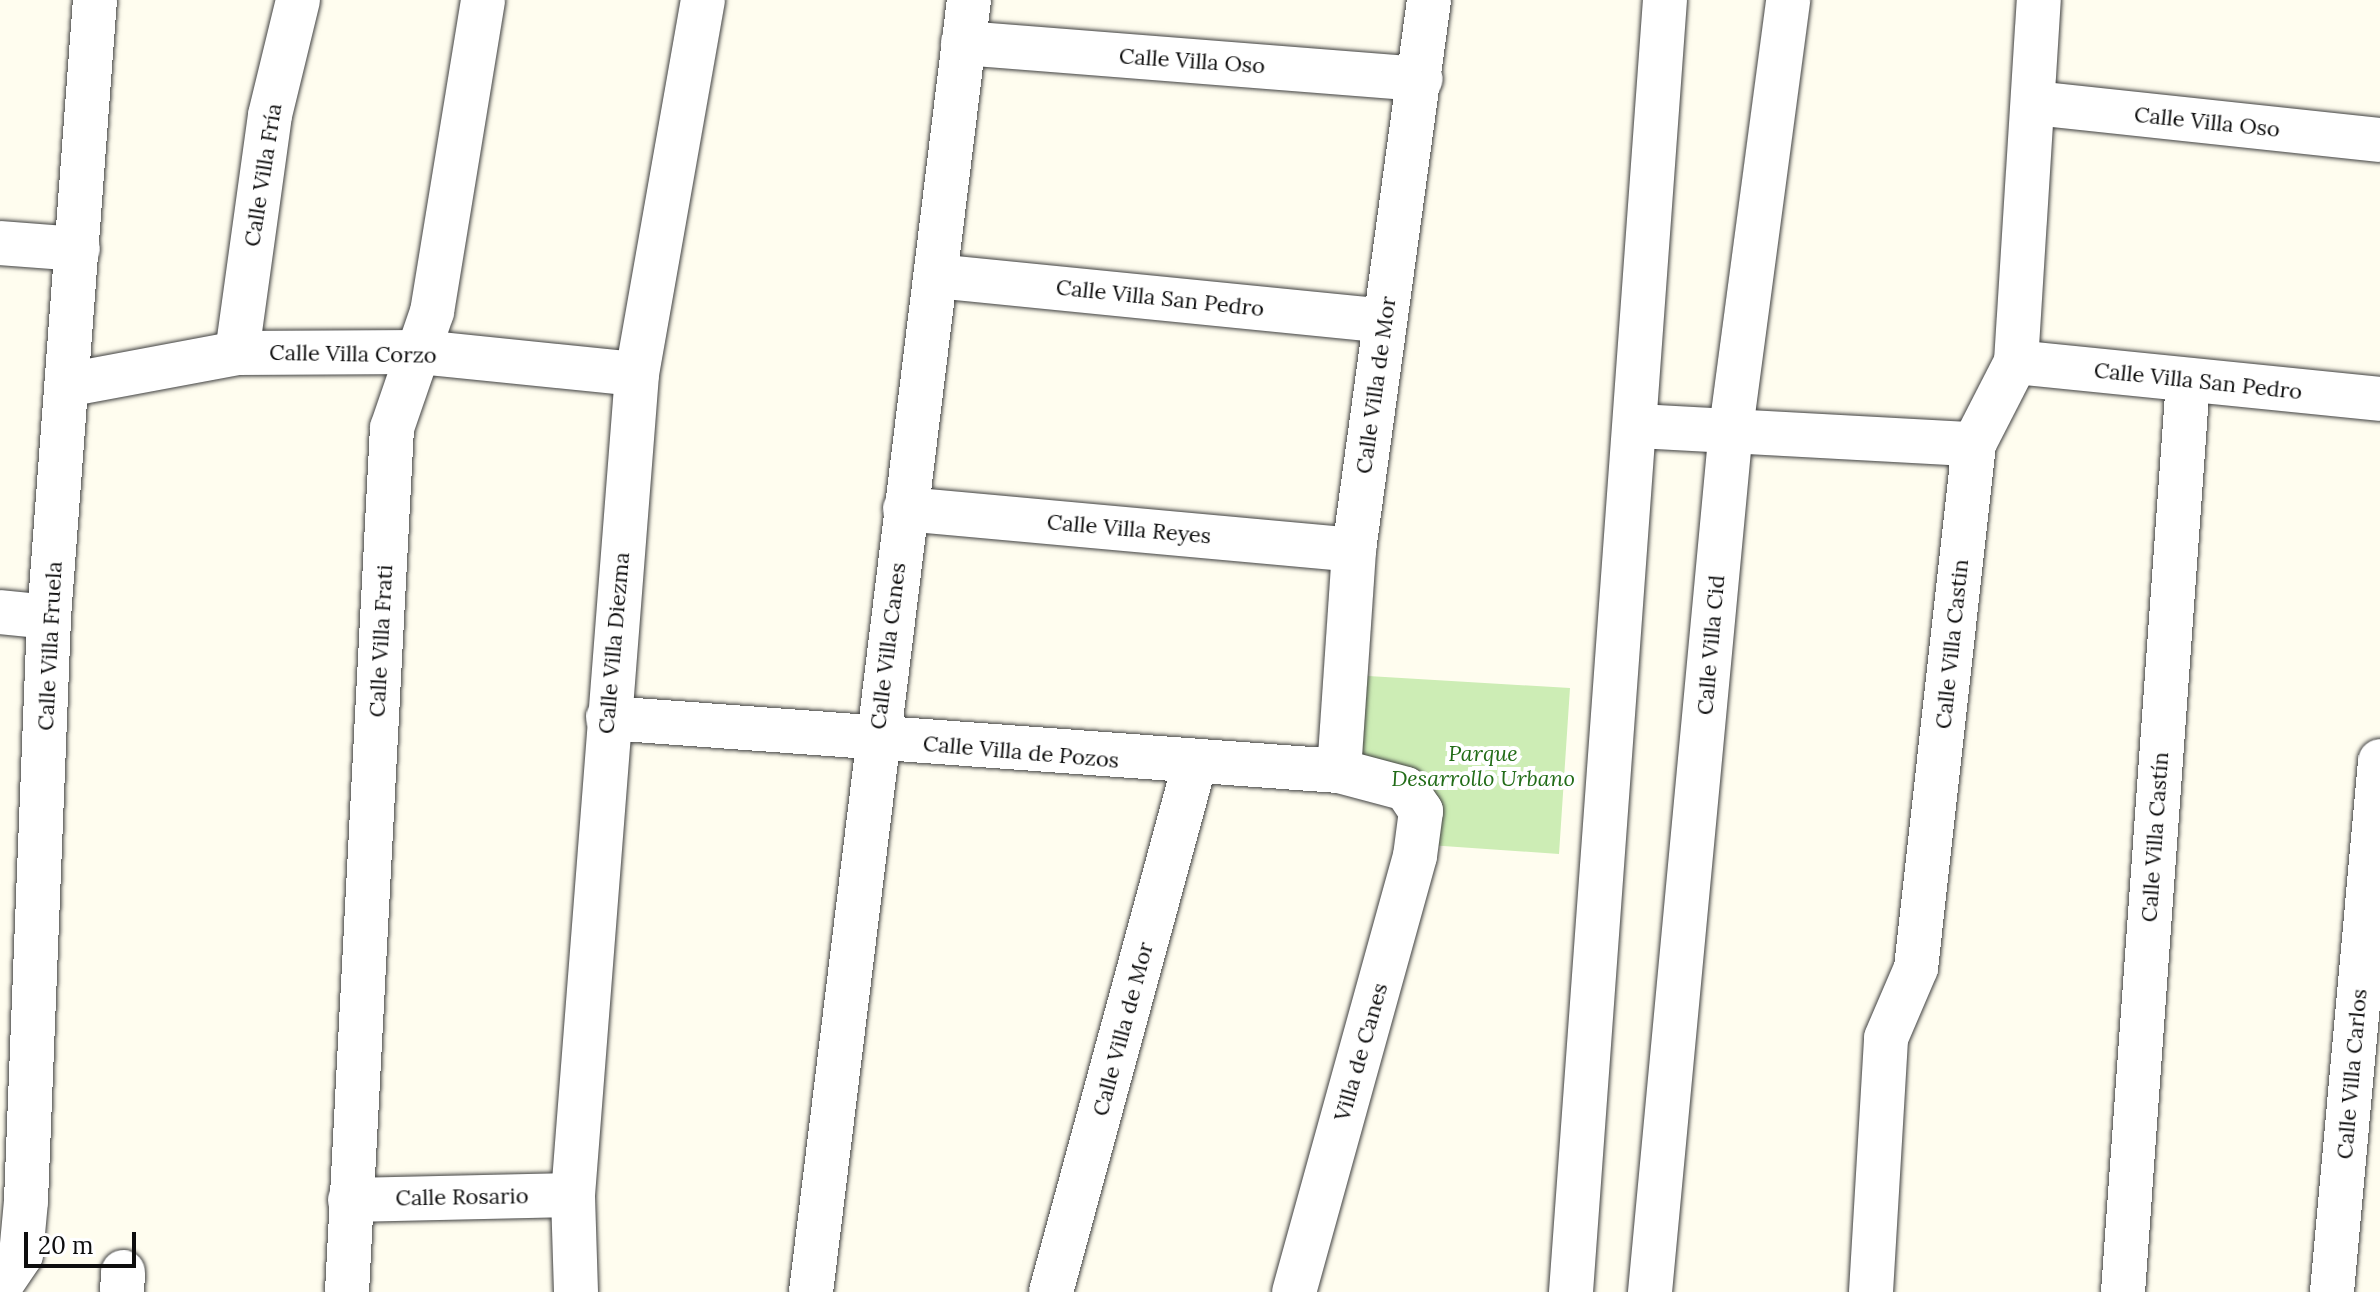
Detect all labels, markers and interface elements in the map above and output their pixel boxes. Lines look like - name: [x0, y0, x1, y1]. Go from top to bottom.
- street label: Calle Villa Oso: [1118, 43, 1266, 79]
- street label: Calle Villa Oso: [2133, 101, 2281, 143]
- street label: Calle Villa Fría: [239, 102, 287, 248]
- street label: Calle Villa San Pedro: [1055, 274, 1265, 322]
- street label: Calle Villa de Mor: [1350, 295, 1402, 475]
- street label: Calle Villa Corzo: [269, 339, 437, 369]
- street label: Calle Villa San Pedro: [2093, 357, 2303, 405]
- street label: Calle Villa Reyes: [1046, 509, 1212, 549]
- street label: Calle Villa Diezma: [593, 551, 635, 735]
- street label: Calle Villa Castin: [1930, 558, 1974, 730]
- street label: Calle Villa Fruela: [32, 561, 68, 731]
- street label: Calle Villa Canes: [865, 561, 911, 731]
- street label: Calle Villa Frati: [364, 564, 398, 718]
- street label: Calle Villa Cid: [1692, 574, 1730, 716]
- street label: Calle Villa de Pozos: [922, 730, 1120, 774]
- park label: Parque Desarrollo Urbano: [1391, 740, 1575, 792]
- street label: Calle Villa Castín: [2136, 751, 2174, 923]
- street label: Calle Villa de Mor: [1087, 939, 1159, 1119]
- street label: Villa de Canes: [1329, 980, 1393, 1124]
- street label: Calle Villa Carlos: [2331, 988, 2373, 1160]
- street label: Calle Rosario: [395, 1183, 529, 1211]
- scale bar: [28, 1216, 140, 1266]
- text: 20 m: [38, 1230, 94, 1261]

